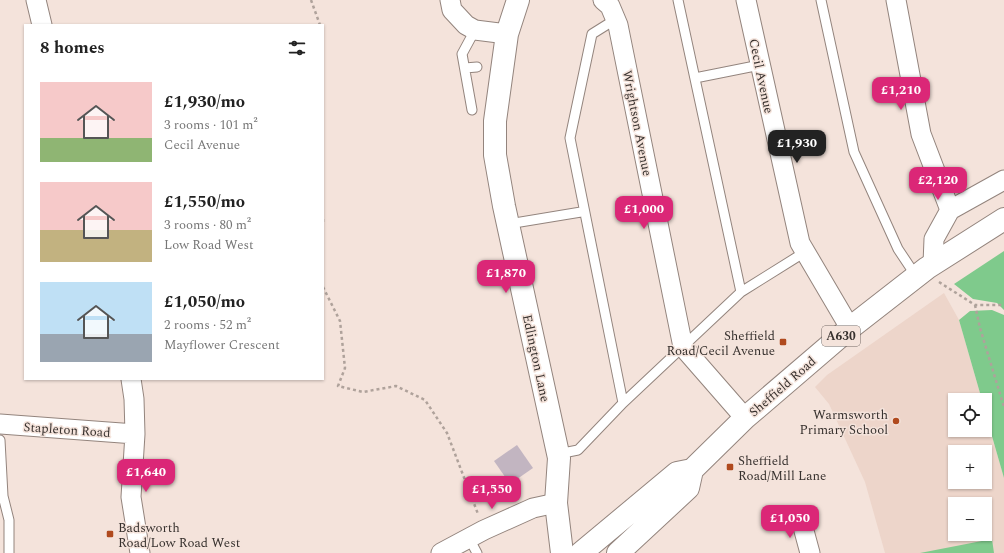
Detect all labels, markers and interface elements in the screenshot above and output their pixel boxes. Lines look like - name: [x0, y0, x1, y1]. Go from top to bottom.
- text: 8 homes: [40, 35, 105, 61]
- icon: filters: [286, 37, 308, 59]
- street label: Cecil Avenue: [743, 37, 779, 115]
- street label: Wrightson Avenue: [617, 69, 657, 178]
- pin: £1,210: [868, 77, 934, 111]
- text: £1,210: [881, 80, 921, 100]
- text: £1,930/mo: [164, 89, 245, 115]
- icon: home: [72, 98, 120, 146]
- text: 3 rooms · 101 m²: [164, 115, 258, 135]
- pin: £1,930: [764, 130, 830, 164]
- text: £1,930: [777, 133, 817, 153]
- text: Cecil Avenue: [164, 135, 240, 155]
- pin: £2,120: [905, 167, 971, 201]
- text: £2,120: [918, 170, 958, 190]
- text: £1,550/mo: [164, 189, 245, 215]
- pin: £1,000: [611, 196, 677, 230]
- icon: home: [72, 198, 120, 246]
- text: £1,000: [624, 199, 664, 219]
- text: 3 rooms · 80 m²: [164, 215, 251, 235]
- text: Low Road West: [164, 235, 254, 255]
- pin: £1,870: [473, 260, 539, 294]
- text: £1,870: [486, 263, 526, 283]
- text: £1,050/mo: [164, 289, 245, 315]
- icon: home: [72, 298, 120, 346]
- street label: Edlington Lane: [517, 313, 555, 404]
- text: 2 rooms · 52 m²: [164, 315, 251, 335]
- place label: Sheffield Road/Cecil Avenue: [666, 326, 775, 361]
- road number: A630: [822, 326, 860, 346]
- text: Mayflower Crescent: [164, 335, 280, 355]
- marker: Sheffield Road/Cecil Avenue: [778, 337, 788, 347]
- street label: Sheffield Road: [745, 352, 821, 422]
- map controls: [948, 393, 992, 541]
- button: locate: [948, 393, 992, 437]
- place label: Warmsworth Primary School: [800, 405, 888, 440]
- marker: Warmsworth Primary School: [891, 416, 901, 426]
- street label: Stapleton Road: [23, 417, 111, 443]
- button: +: [948, 445, 992, 489]
- place label: Sheffield Road/Mill Lane: [738, 451, 826, 486]
- pin: £1,640: [113, 459, 179, 493]
- text: £1,640: [126, 462, 166, 482]
- marker: Sheffield Road/Mill Lane: [725, 462, 735, 472]
- pin: £1,550: [459, 476, 525, 510]
- text: £1,550: [472, 479, 512, 499]
- button: −: [948, 497, 992, 541]
- pin: £1,050: [757, 505, 823, 539]
- text: £1,050: [770, 508, 810, 528]
- place label: Badsworth Road/Low Road West: [118, 518, 241, 553]
- marker: Badsworth Road/Low Road West: [105, 529, 115, 539]

